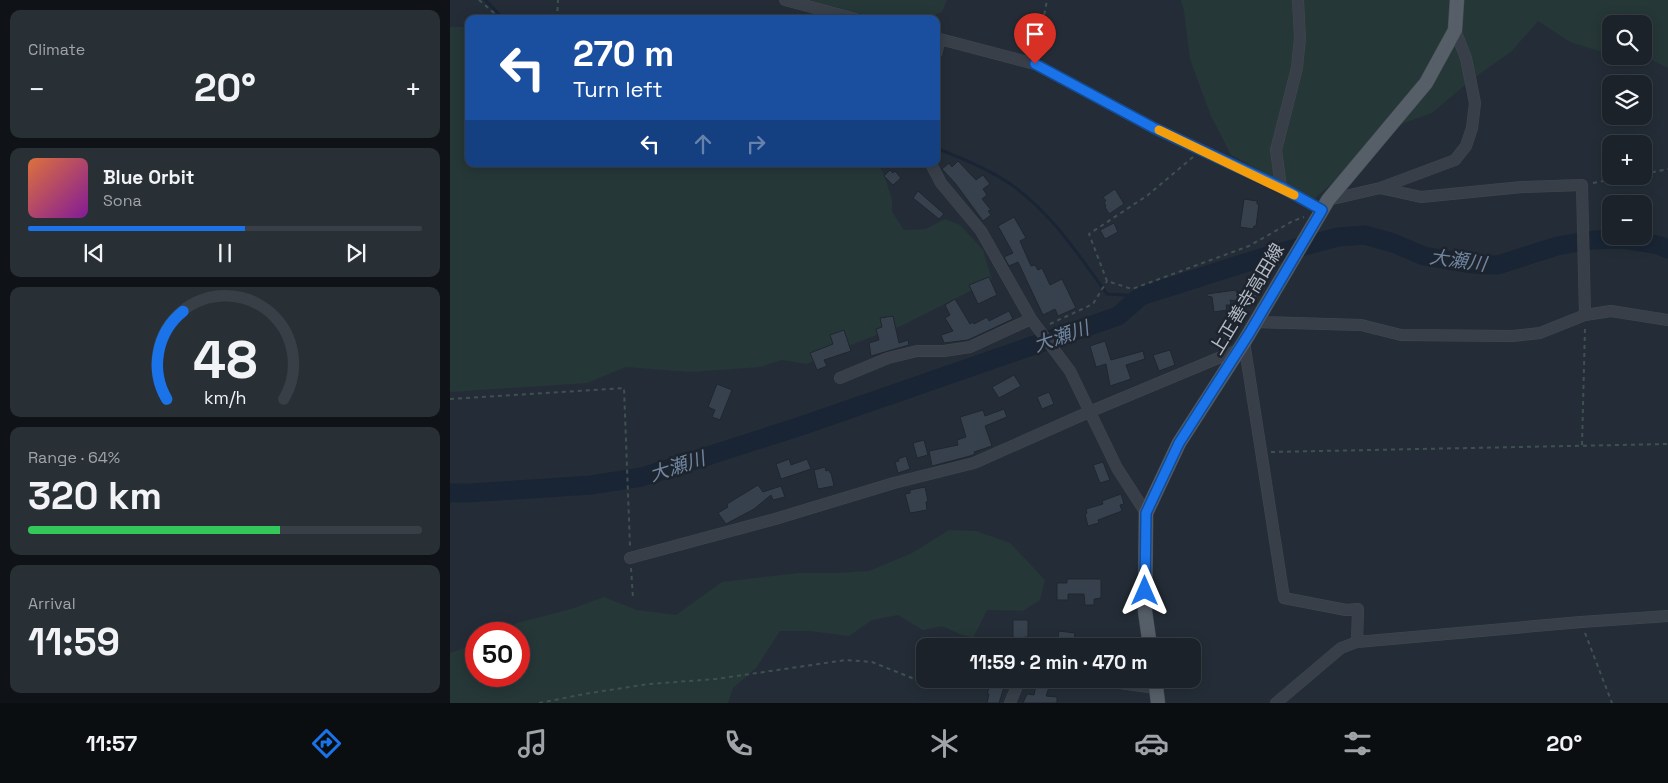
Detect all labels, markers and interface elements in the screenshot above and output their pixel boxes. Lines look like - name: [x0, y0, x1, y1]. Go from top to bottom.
- pin: [1014, 13, 1056, 64]
- map controls: [1602, 15, 1652, 245]
- button: search: [1602, 15, 1652, 65]
- icon: arrive: [1021, 20, 1049, 48]
- text: 270 m: [573, 32, 674, 76]
- icon: left: [490, 35, 555, 100]
- text: Climate: [28, 39, 85, 60]
- text: 20°: [194, 64, 256, 112]
- text: −: [28, 71, 45, 107]
- text: +: [405, 71, 422, 107]
- text: Turn left: [573, 75, 663, 103]
- button: layers: [1602, 75, 1652, 125]
- icon: left: [636, 130, 664, 158]
- icon: ahead: [689, 130, 717, 158]
- icon: right: [742, 130, 770, 158]
- button: +: [1602, 135, 1652, 185]
- text: Blue Orbit: [103, 165, 194, 190]
- text: Sona: [103, 190, 142, 211]
- button: −: [1602, 195, 1652, 245]
- icon: previous: [80, 239, 108, 267]
- icon: pause: [211, 239, 239, 267]
- icon: next: [342, 239, 370, 267]
- street label: 上正善寺高田線: [1204, 239, 1289, 359]
- water label: 大瀬川: [1428, 244, 1490, 277]
- water label: 大瀬川: [1030, 315, 1094, 358]
- text: 48: [193, 327, 257, 393]
- text: km/h: [204, 386, 246, 409]
- water label: 大瀬川: [646, 445, 710, 487]
- text: Range · 64%: [28, 447, 120, 468]
- text: 320 km: [28, 472, 162, 520]
- position arrow: [1118, 564, 1170, 616]
- text: Arrival: [28, 593, 76, 614]
- text: 11:59: [28, 618, 120, 666]
- speed limit sign: 50: [465, 622, 530, 687]
- text: 11:59 · 2 min · 470 m: [970, 650, 1147, 675]
- icon: directions: [309, 726, 344, 761]
- icon: music: [515, 726, 550, 761]
- icon: phone: [721, 726, 756, 761]
- icon: climate: [927, 726, 962, 761]
- icon: car: [1134, 726, 1169, 761]
- icon: filters: [1340, 726, 1375, 761]
- text: 11:57: [86, 729, 137, 757]
- text: 20°: [1546, 729, 1582, 757]

